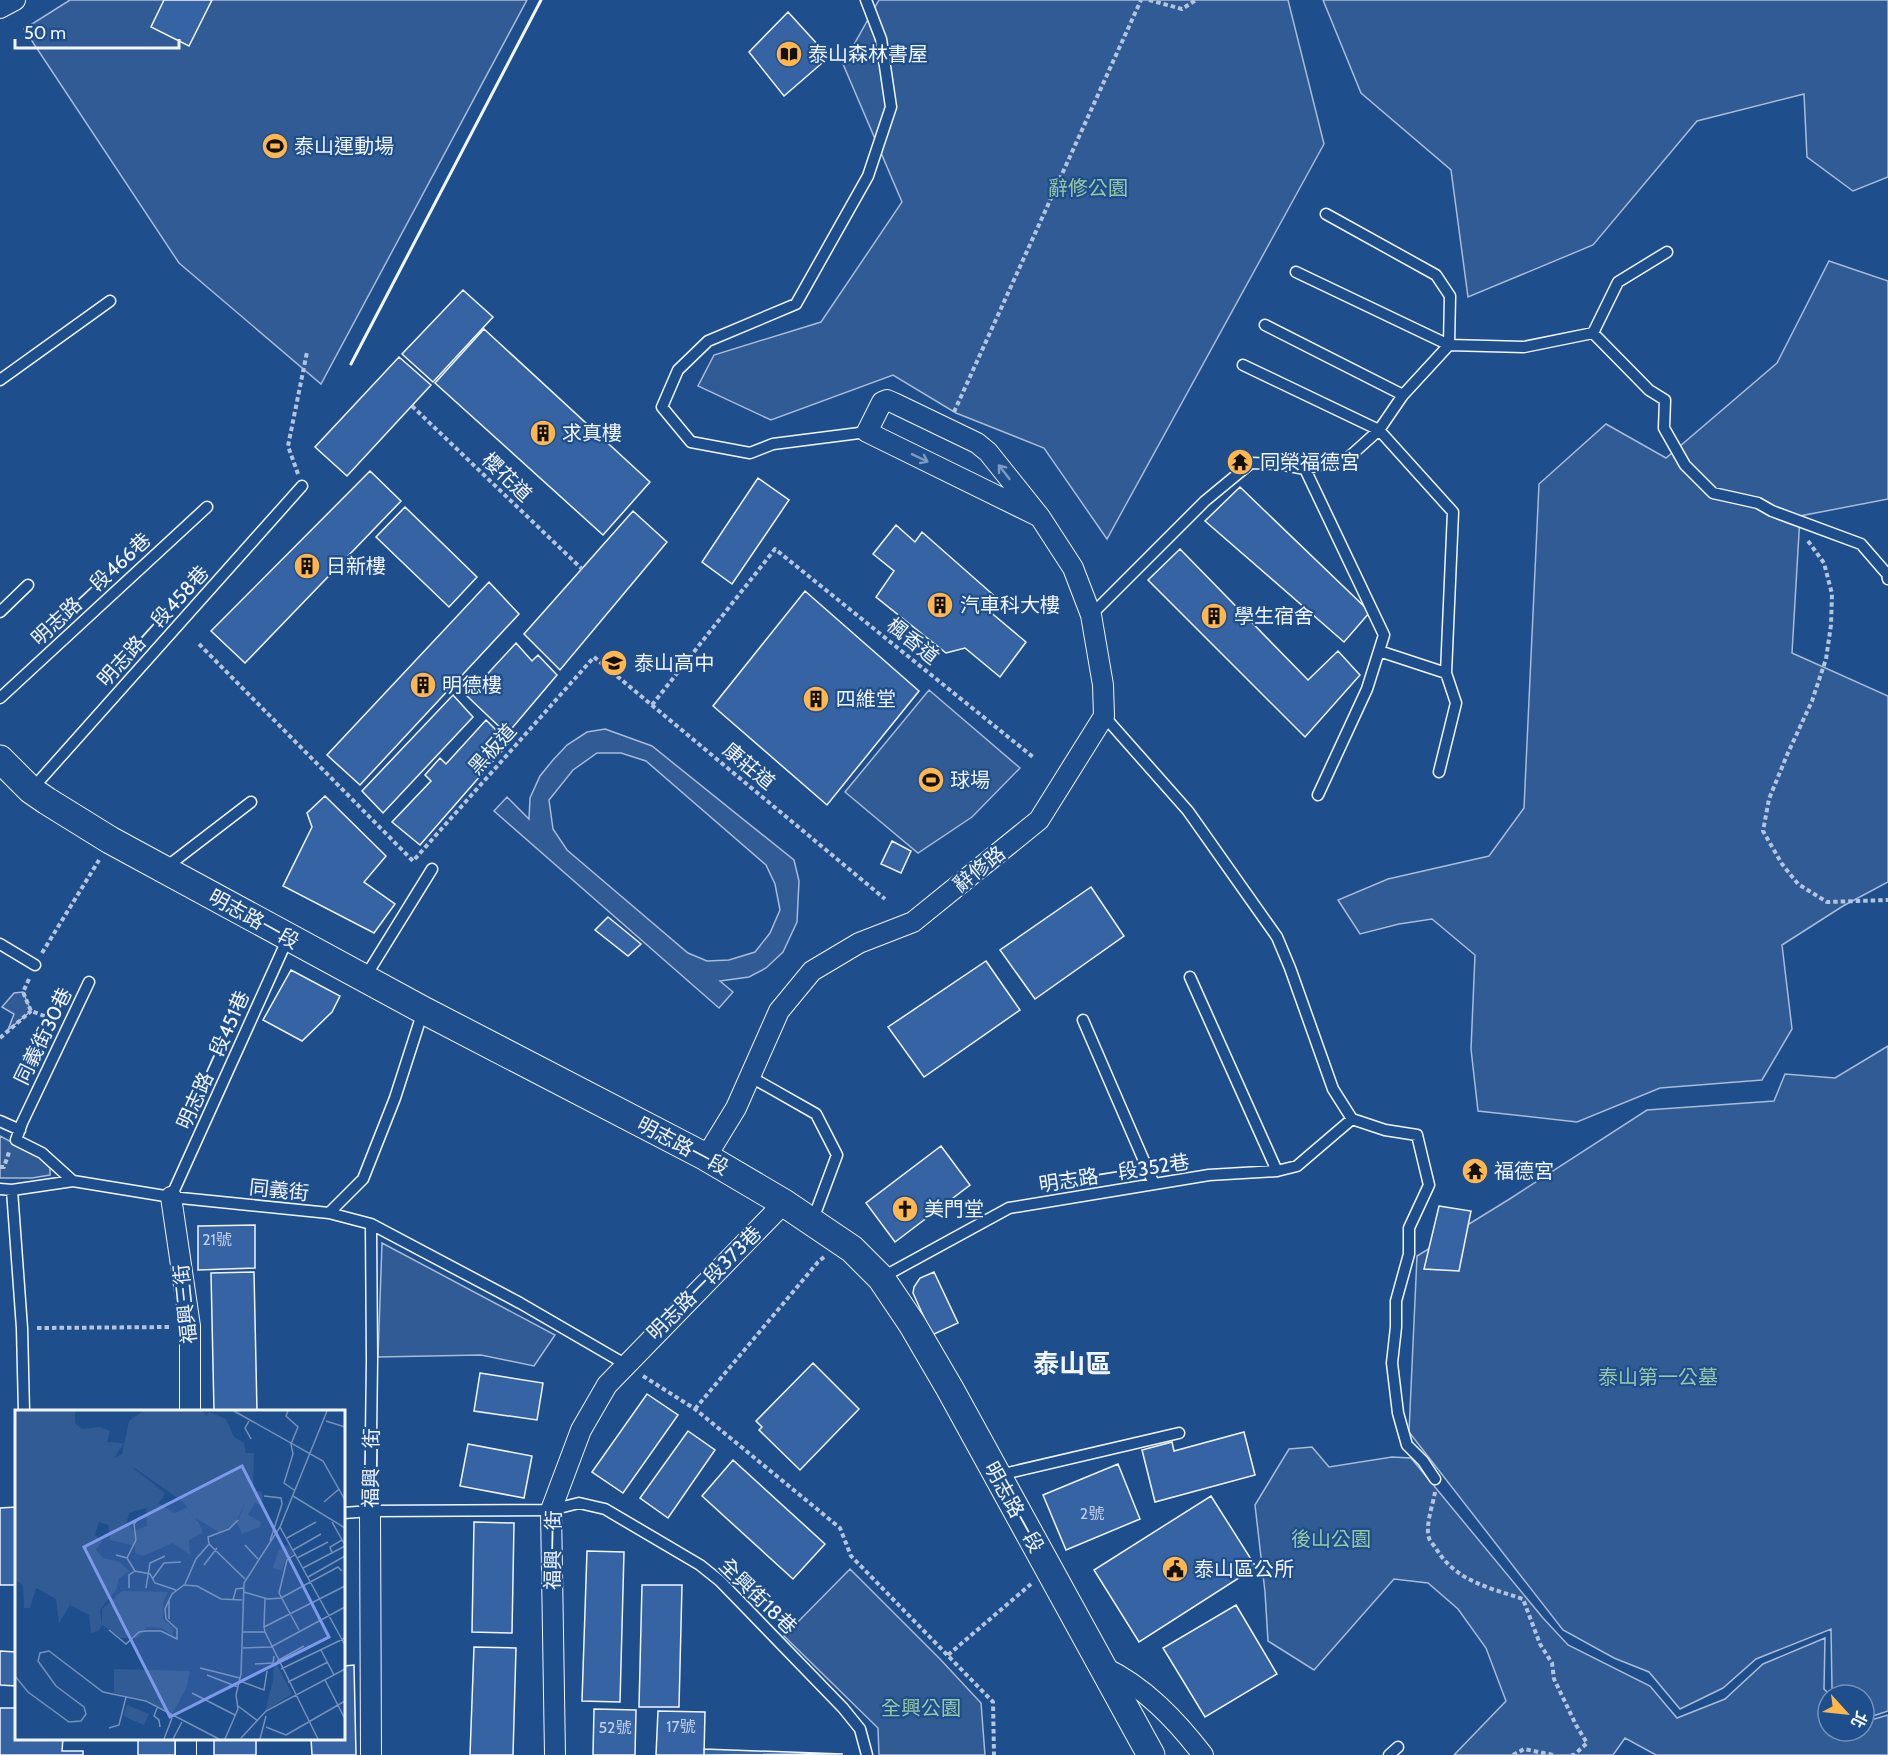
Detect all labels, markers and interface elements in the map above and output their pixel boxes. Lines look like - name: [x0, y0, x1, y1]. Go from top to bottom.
- scale bar: [15, 12, 178, 50]
- text: 50 m: [24, 22, 66, 44]
- library icon: 泰山森林書屋: [774, 39, 804, 69]
- place label: 泰山森林書屋: [808, 42, 928, 66]
- sports icon: 泰山運動場: [260, 131, 290, 161]
- place label: 泰山運動場: [294, 134, 394, 158]
- park label: 辭修公園: [1048, 176, 1128, 200]
- building icon: 求真樓: [528, 418, 558, 448]
- place label: 求真樓: [562, 421, 622, 445]
- temple icon: 同榮福德宮: [1225, 447, 1255, 477]
- street label: 櫻花道: [477, 448, 537, 506]
- place label: 同榮福德宮: [1260, 450, 1360, 474]
- one-way arrow: [910, 453, 928, 464]
- one-way arrow: [997, 464, 1010, 480]
- street label: 明志路一段466巷: [26, 528, 156, 650]
- building icon: 日新樓: [292, 551, 322, 581]
- place label: 日新樓: [326, 554, 386, 578]
- street label: 明志路一段458巷: [92, 561, 214, 691]
- building icon: 汽車科大樓: [925, 590, 955, 620]
- place label: 汽車科大樓: [960, 593, 1060, 617]
- building icon: 學生宿舍: [1199, 601, 1229, 631]
- place label: 學生宿舍: [1234, 604, 1314, 628]
- street label: 楓香道: [882, 613, 944, 669]
- school or university icon: 泰山高中: [599, 648, 629, 678]
- place label: 泰山高中: [634, 651, 714, 675]
- building icon: 明德樓: [408, 670, 438, 700]
- place label: 明德樓: [442, 673, 502, 697]
- building icon: 四維堂: [801, 684, 831, 714]
- place label: 四維堂: [836, 687, 896, 711]
- street label: 黑板道: [463, 719, 521, 779]
- street label: 康莊道: [718, 738, 780, 794]
- sports icon: 球場: [916, 765, 946, 795]
- place label: 球場: [950, 768, 990, 792]
- street label: 辭修路: [948, 841, 1010, 897]
- street label: 明志路一段: [204, 884, 304, 954]
- street label: 同義街30巷: [9, 984, 77, 1088]
- street label: 明志路一段451巷: [172, 987, 254, 1133]
- street label: 明志路一段: [633, 1112, 733, 1180]
- street label: 明志路一段352巷: [1037, 1149, 1191, 1197]
- temple icon: 福德宮: [1460, 1156, 1490, 1186]
- place label: 福德宮: [1494, 1159, 1554, 1183]
- street label: 同義街: [248, 1175, 310, 1205]
- church icon: 美門堂: [890, 1194, 920, 1224]
- place label: 美門堂: [924, 1197, 984, 1221]
- street label: 明志路一段373巷: [642, 1221, 766, 1345]
- house number: 21號: [202, 1230, 232, 1249]
- street label: 福興三街: [169, 1263, 201, 1345]
- district label: 泰山區: [1033, 1348, 1111, 1380]
- park label: 泰山第一公墓: [1598, 1365, 1718, 1389]
- inset map: [15, 1410, 345, 1740]
- street label: 福興二街: [358, 1428, 384, 1508]
- street label: 明志路一段: [979, 1457, 1049, 1557]
- house number: 2號: [1080, 1504, 1104, 1523]
- street label: 福興一街: [540, 1510, 566, 1590]
- park label: 後山公園: [1291, 1527, 1371, 1551]
- street label: 全興街18巷: [714, 1553, 802, 1639]
- public building icon: 泰山區公所: [1160, 1554, 1190, 1584]
- place label: 泰山區公所: [1194, 1557, 1294, 1581]
- north arrow: [1816, 1683, 1876, 1743]
- park label: 全興公園: [881, 1696, 961, 1720]
- text: 北: [1847, 1708, 1871, 1731]
- house number: 17號: [666, 1717, 696, 1736]
- house number: 52號: [598, 1718, 632, 1737]

